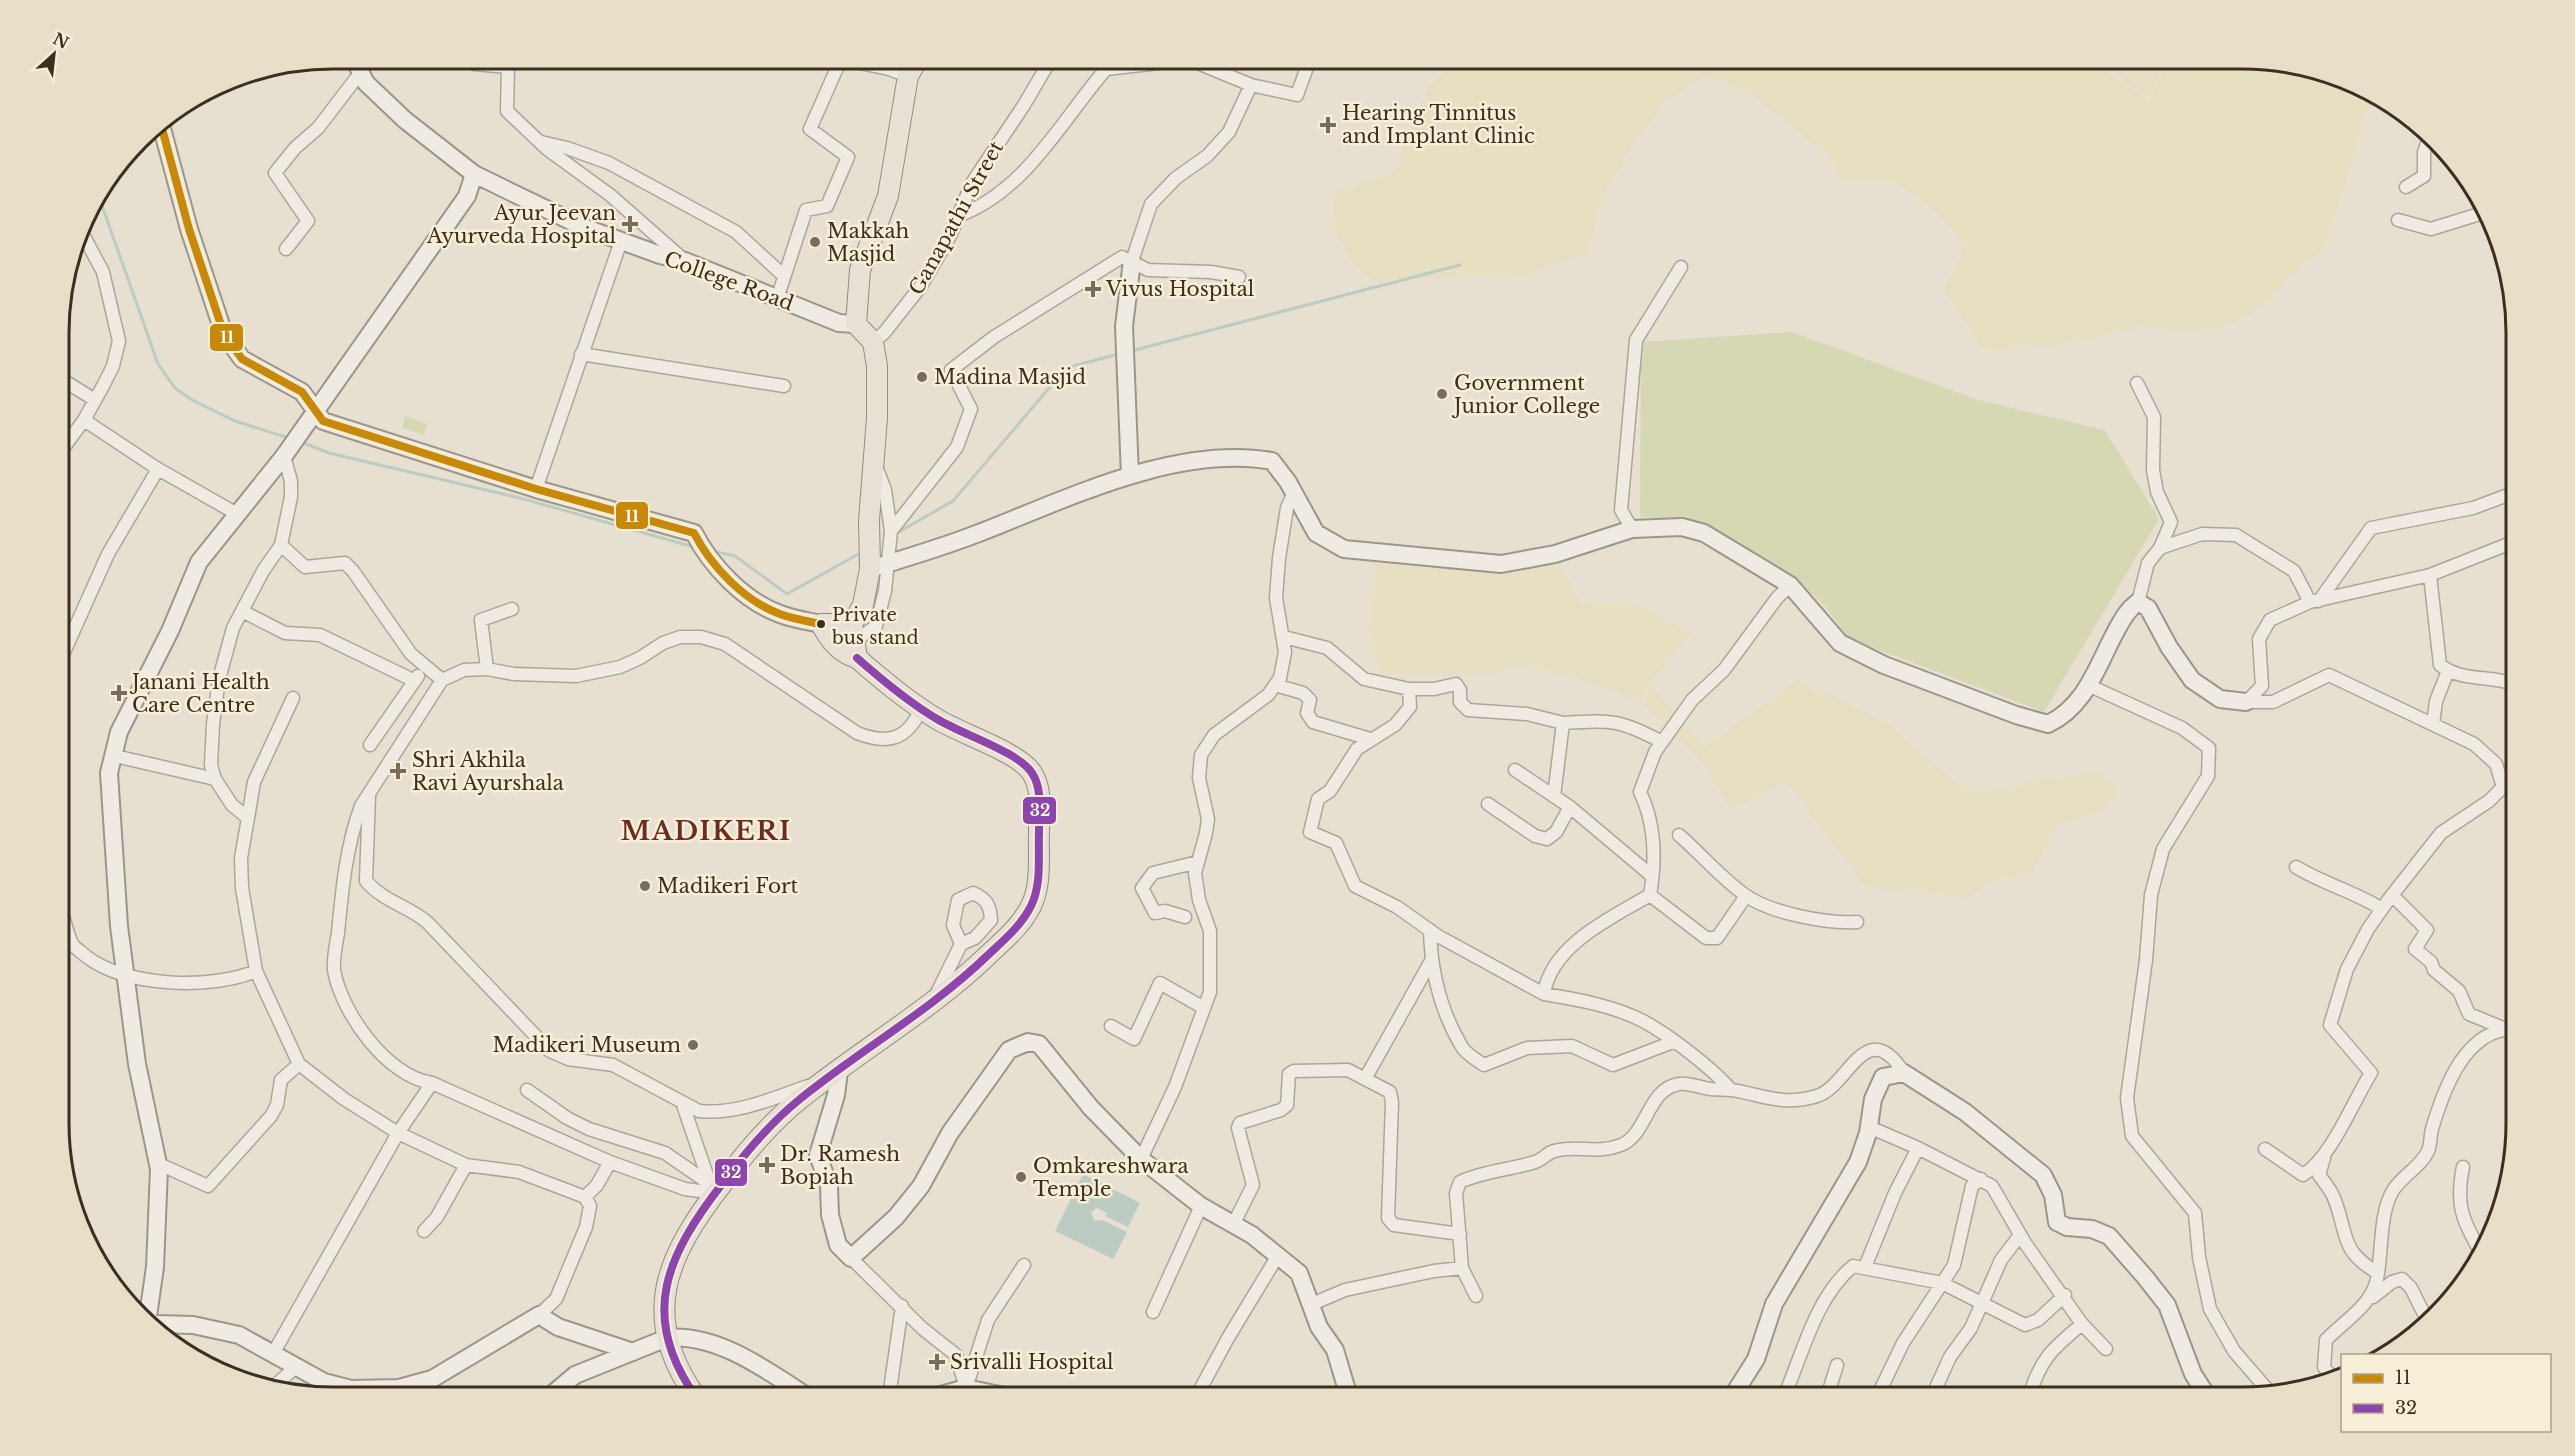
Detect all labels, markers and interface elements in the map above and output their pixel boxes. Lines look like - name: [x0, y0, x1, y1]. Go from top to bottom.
- north arrow: [24, 24, 84, 84]
- text: N: [50, 28, 72, 53]
- place label: Hearing Tinnitus and Implant Clinic: [1342, 101, 1535, 148]
- marker: Hearing Tinnitus and Implant Clinic: [1319, 116, 1337, 134]
- street label: Ganapathi Street: [904, 137, 1008, 299]
- place label: Ayur Jeevan Ayurveda Hospital: [426, 201, 616, 248]
- marker: Ayur Jeevan Ayurveda Hospital: [621, 215, 639, 233]
- place label: Makkah Masjid: [827, 219, 910, 266]
- marker: Makkah Masjid: [808, 235, 822, 249]
- street label: College Road: [661, 246, 797, 316]
- place label: Vivus Hospital: [1105, 277, 1254, 301]
- marker: Vivus Hospital: [1084, 280, 1102, 298]
- line badge: 11: [209, 323, 244, 352]
- text: 11: [220, 327, 234, 347]
- place label: Madina Masjid: [934, 365, 1086, 389]
- marker: Madina Masjid: [915, 370, 929, 384]
- place label: Government Junior College: [1451, 371, 1600, 418]
- marker: Government Junior College: [1435, 387, 1449, 401]
- line badge: 11: [615, 501, 649, 530]
- text: 11: [625, 506, 639, 526]
- place label: Private bus stand: [831, 604, 919, 649]
- marker: Private bus stand: [815, 618, 827, 630]
- place label: Janani Health Care Centre: [129, 670, 270, 717]
- marker: Janani Health Care Centre: [110, 684, 128, 702]
- place label: Shri Akhila Ravi Ayurshala: [412, 748, 565, 795]
- marker: Shri Akhila Ravi Ayurshala: [389, 762, 407, 780]
- line badge: 32: [1022, 796, 1057, 825]
- text: 32: [1030, 800, 1050, 820]
- district label: MADIKERI: [620, 815, 792, 847]
- place label: Madikeri Fort: [657, 874, 799, 898]
- marker: Madikeri Fort: [638, 879, 652, 893]
- place label: Madikeri Museum: [492, 1033, 682, 1057]
- marker: Madikeri Museum: [686, 1038, 700, 1052]
- place label: Dr. Ramesh Bopiah: [780, 1142, 900, 1189]
- place label: Omkareshwara Temple: [1033, 1154, 1189, 1201]
- marker: Dr. Ramesh Bopiah: [758, 1156, 776, 1174]
- line badge: 32: [714, 1158, 748, 1187]
- text: 32: [721, 1162, 741, 1182]
- marker: Omkareshwara Temple: [1014, 1170, 1028, 1184]
- place label: Srivalli Hospital: [950, 1350, 1113, 1374]
- marker: Srivalli Hospital: [928, 1353, 946, 1371]
- legend: [2341, 1354, 2551, 1432]
- text: 11: [2395, 1367, 2411, 1389]
- text: 32: [2395, 1397, 2417, 1419]

